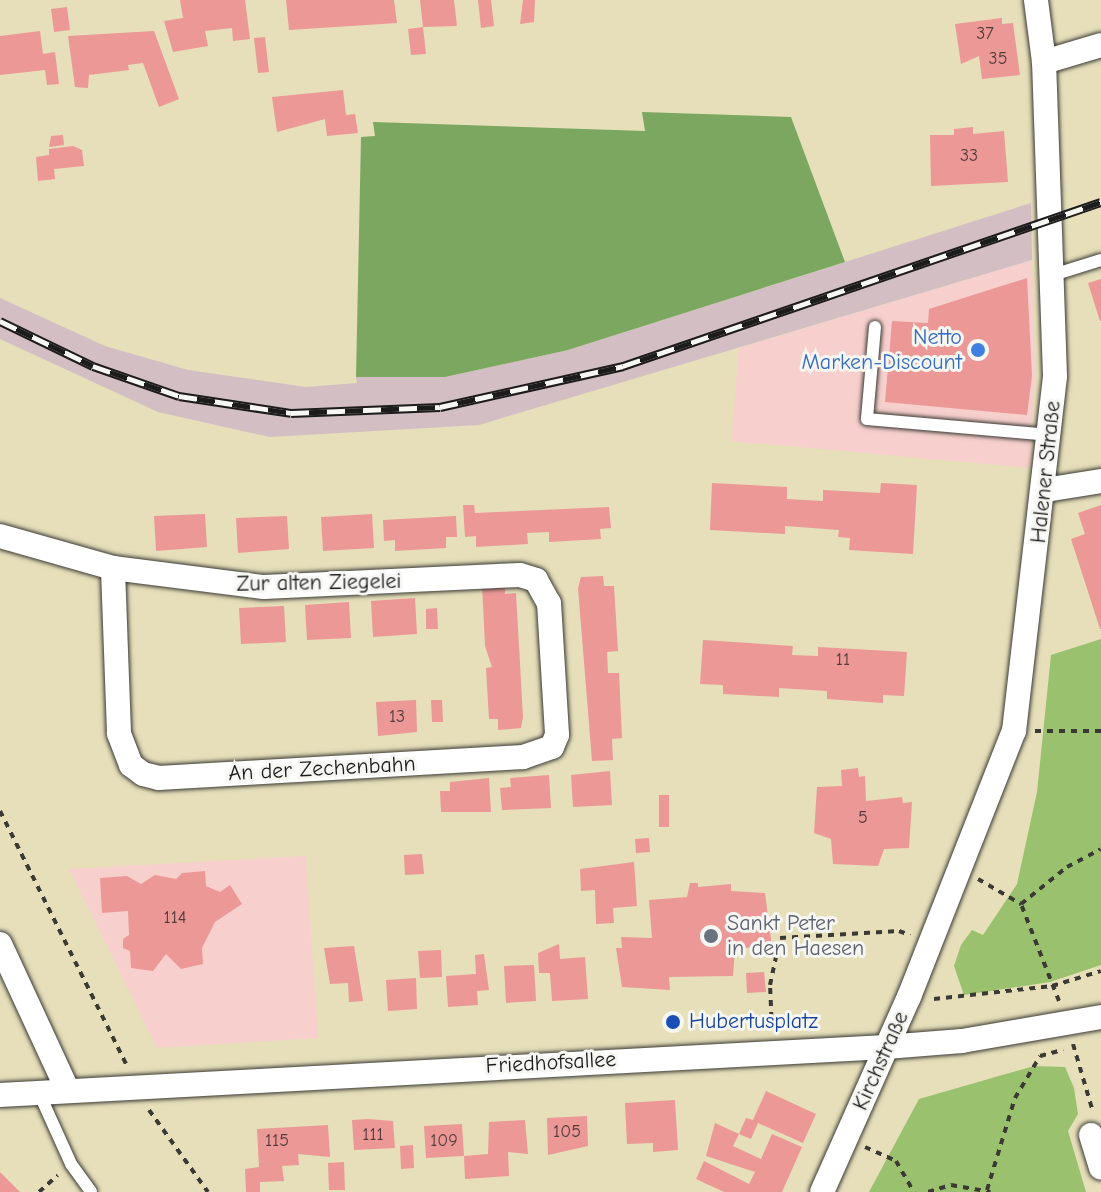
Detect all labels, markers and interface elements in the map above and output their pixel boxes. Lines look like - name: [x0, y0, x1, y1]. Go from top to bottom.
- house number: 37: [976, 23, 994, 45]
- house number: 35: [989, 48, 1007, 70]
- house number: 33: [960, 145, 978, 167]
- place label: Netto Marken-Discount: [801, 324, 962, 376]
- marker: Netto Marken-Discount: [969, 341, 987, 359]
- street label: Halener Straße: [1025, 399, 1067, 545]
- street label: Zur alten Ziegelei: [236, 568, 402, 598]
- house number: 11: [836, 649, 850, 671]
- house number: 13: [389, 706, 405, 728]
- street label: An der Zechenbahn: [228, 751, 416, 787]
- house number: 5: [858, 807, 868, 829]
- house number: 114: [164, 907, 186, 929]
- place label: Sankt Peter in den Haesen: [727, 910, 864, 962]
- marker: Sankt Peter in den Haesen: [702, 927, 720, 945]
- street label: Kirchstraße: [847, 1007, 915, 1115]
- place label: Hubertusplatz: [689, 1009, 818, 1035]
- marker: Hubertusplatz: [664, 1013, 682, 1031]
- street label: Friedhofsallee: [485, 1046, 617, 1080]
- house number: 105: [553, 1121, 581, 1143]
- house number: 111: [362, 1124, 384, 1146]
- house number: 115: [265, 1130, 289, 1152]
- house number: 109: [430, 1130, 458, 1152]

